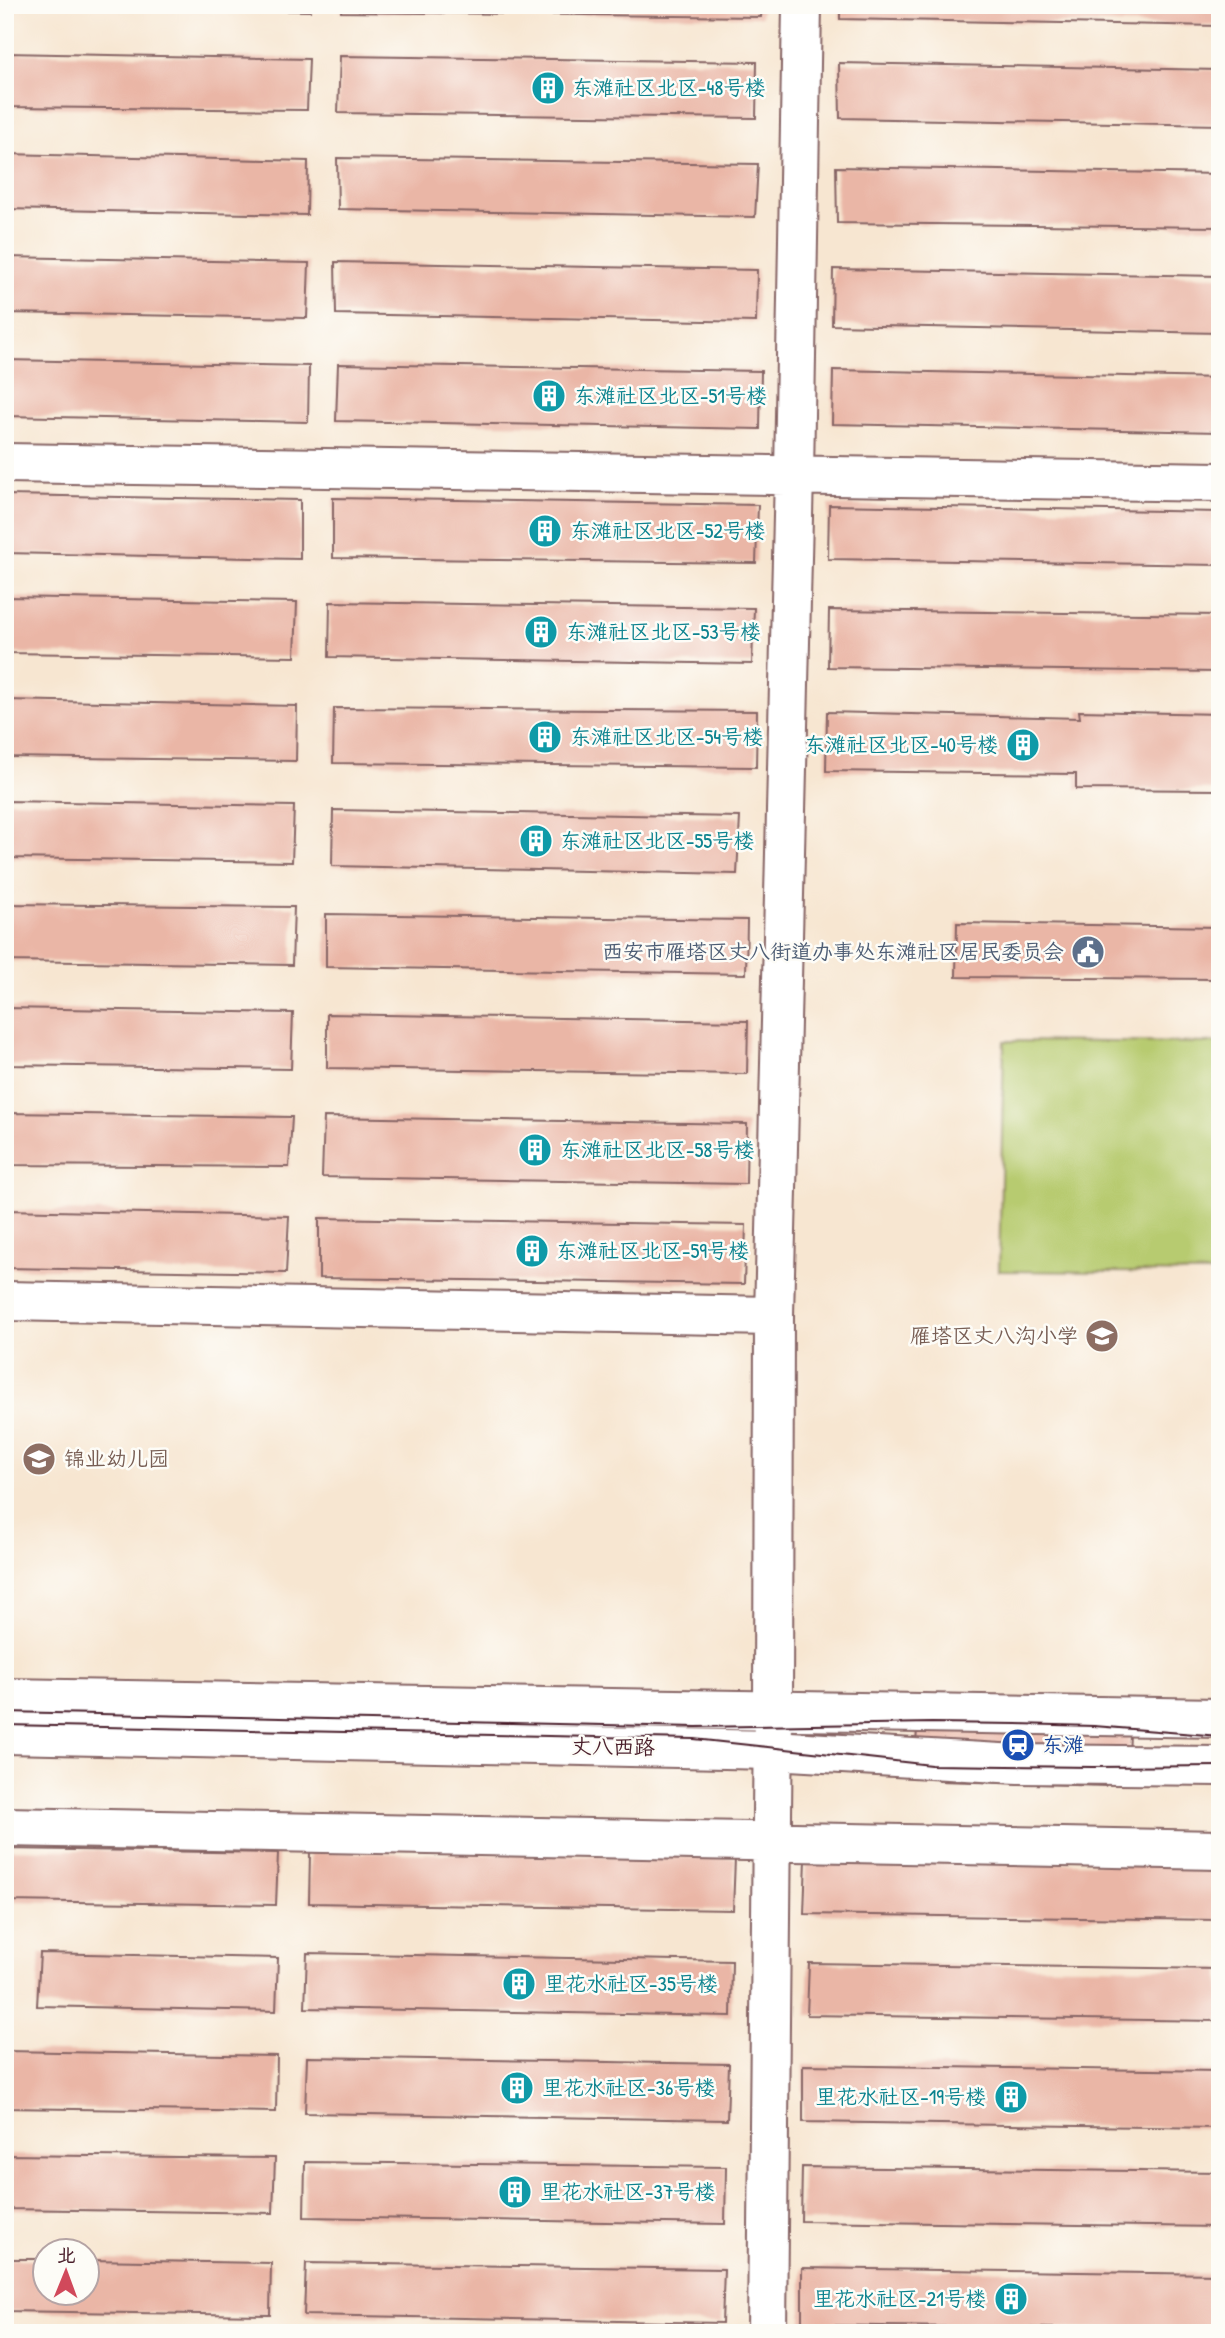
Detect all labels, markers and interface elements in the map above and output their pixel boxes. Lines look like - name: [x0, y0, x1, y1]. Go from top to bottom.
- building icon: 东滩社区北区-48号楼: [529, 69, 567, 107]
- place label: 东滩社区北区-48号楼: [572, 73, 765, 102]
- building icon: 东滩社区北区-51号楼: [530, 377, 568, 415]
- place label: 东滩社区北区-51号楼: [574, 381, 767, 410]
- building icon: 东滩社区北区-52号楼: [526, 512, 564, 550]
- place label: 东滩社区北区-52号楼: [570, 516, 765, 545]
- building icon: 东滩社区北区-53号楼: [522, 613, 560, 651]
- place label: 东滩社区北区-53号楼: [566, 617, 761, 646]
- building icon: 东滩社区北区-54号楼: [526, 718, 564, 756]
- place label: 东滩社区北区-54号楼: [570, 722, 763, 751]
- building icon: 东滩社区北区-40号楼: [1004, 726, 1042, 764]
- place label: 东滩社区北区-40号楼: [804, 730, 998, 759]
- building icon: 东滩社区北区-55号楼: [517, 822, 555, 860]
- place label: 东滩社区北区-55号楼: [560, 826, 754, 855]
- public building icon: 西安市雁塔区丈八街道办事处东滩社区居民委员会: [1069, 933, 1107, 971]
- place label: 西安市雁塔区丈八街道办事处东滩社区居民委员会: [602, 937, 1064, 966]
- building icon: 东滩社区北区-58号楼: [516, 1131, 554, 1169]
- place label: 东滩社区北区-58号楼: [560, 1135, 754, 1164]
- building icon: 东滩社区北区-59号楼: [513, 1232, 551, 1270]
- place label: 东滩社区北区-59号楼: [556, 1236, 749, 1265]
- school or university icon: 雁塔区丈八沟小学: [1083, 1317, 1121, 1355]
- place label: 雁塔区丈八沟小学: [910, 1321, 1078, 1350]
- school or university icon: 锦业幼儿园: [20, 1440, 58, 1478]
- place label: 锦业幼儿园: [64, 1444, 169, 1473]
- station icon: 东滩: [999, 1726, 1037, 1764]
- place label: 东滩: [1042, 1730, 1084, 1759]
- street label: 丈八西路: [571, 1731, 655, 1762]
- building icon: 里花水社区-35号楼: [500, 1965, 538, 2003]
- place label: 里花水社区-35号楼: [544, 1969, 718, 1998]
- building icon: 里花水社区-36号楼: [498, 2069, 536, 2107]
- place label: 里花水社区-36号楼: [542, 2073, 715, 2102]
- building icon: 里花水社区-19号楼: [992, 2078, 1030, 2116]
- place label: 里花水社区-19号楼: [815, 2082, 986, 2111]
- building icon: 里花水社区-37号楼: [496, 2173, 534, 2211]
- place label: 里花水社区-37号楼: [540, 2177, 715, 2206]
- north arrow: [32, 2236, 102, 2306]
- text: 北: [57, 2242, 76, 2268]
- building icon: 里花水社区-21号楼: [992, 2280, 1030, 2318]
- place label: 里花水社区-21号楼: [813, 2284, 986, 2313]

